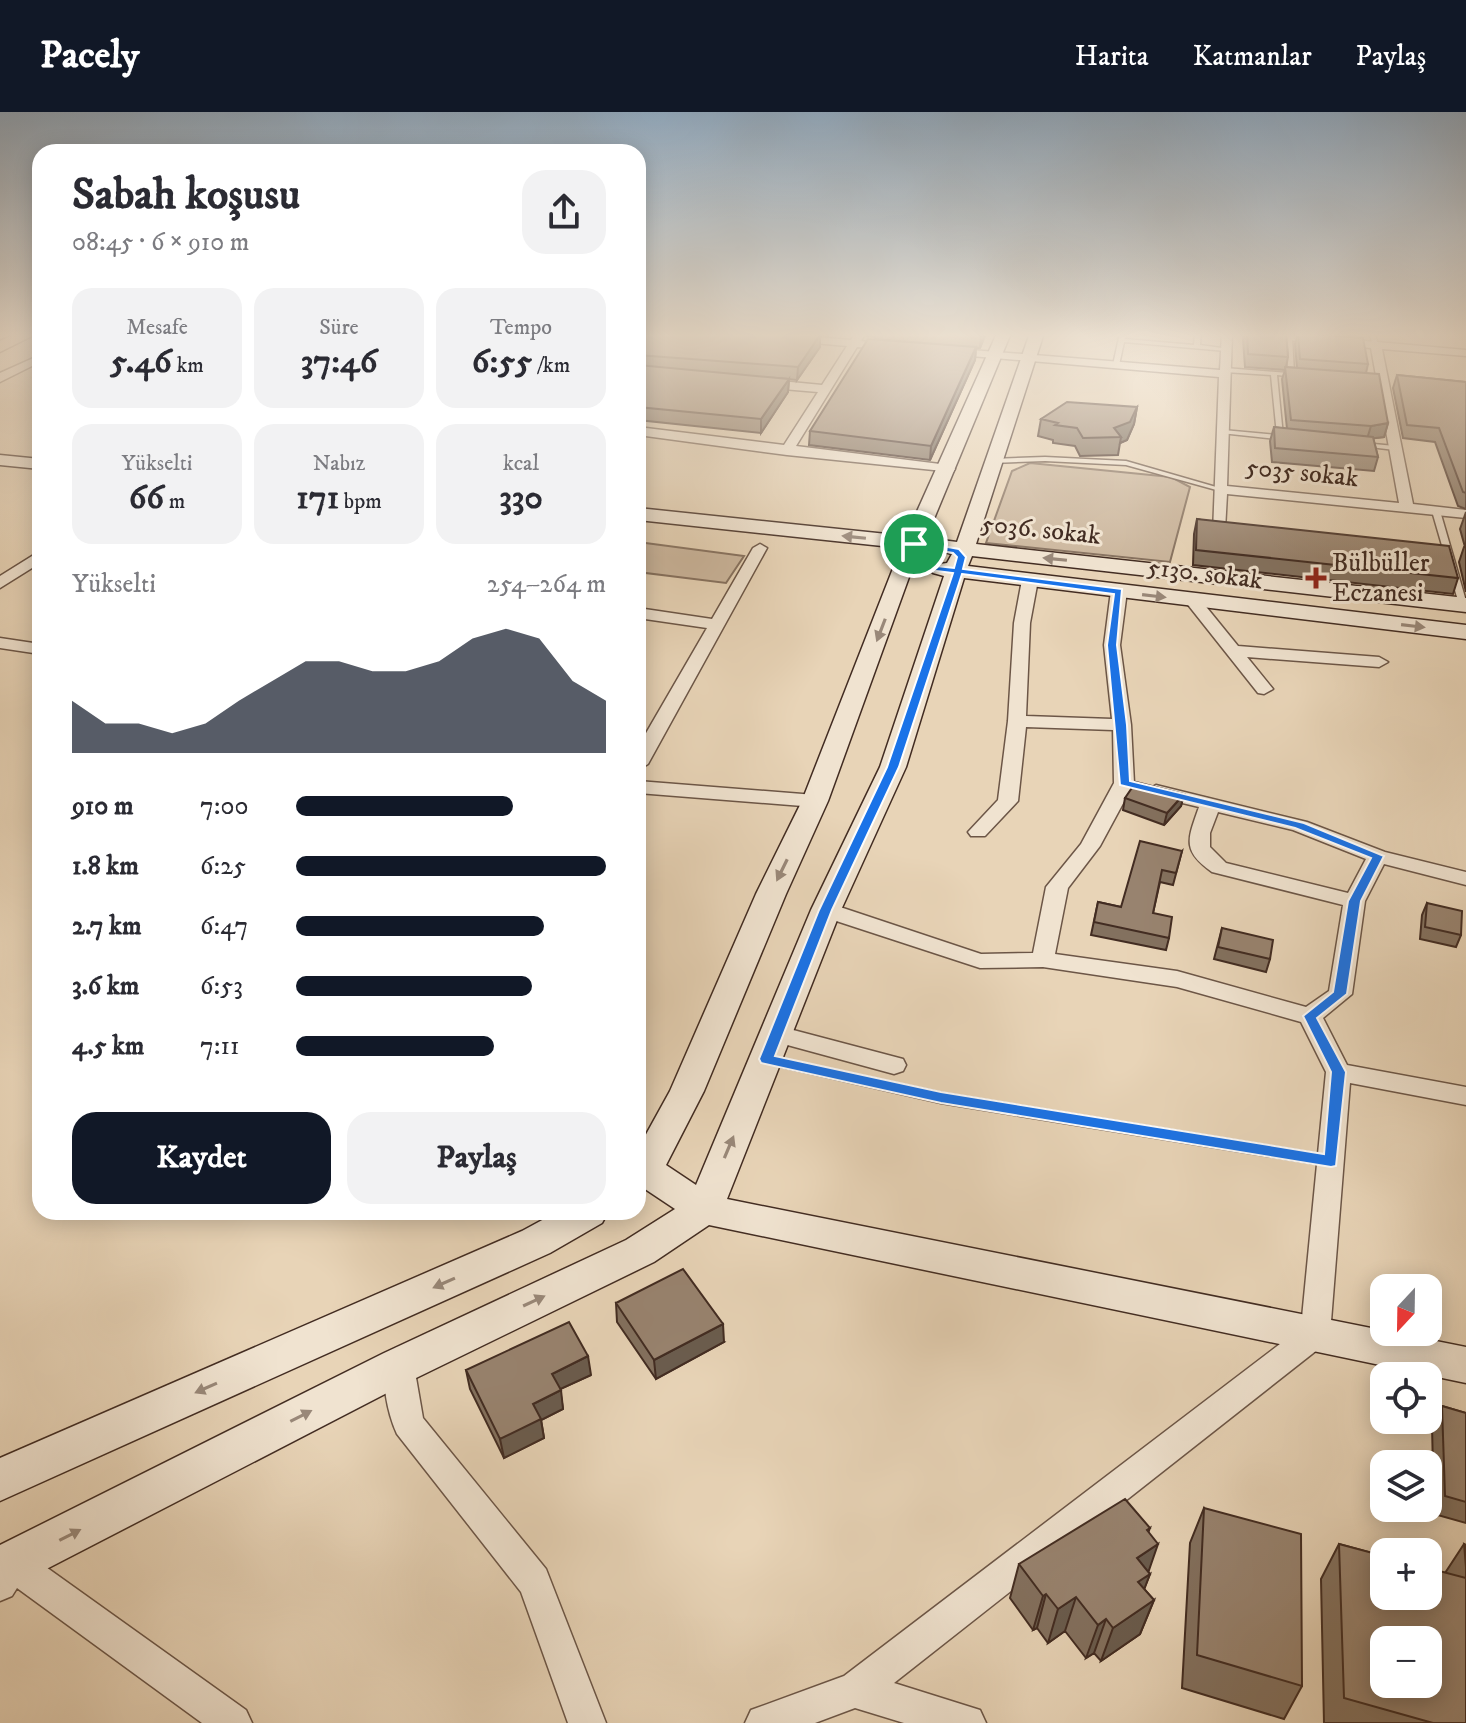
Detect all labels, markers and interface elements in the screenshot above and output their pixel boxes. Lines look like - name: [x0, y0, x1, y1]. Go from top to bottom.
- text: Pacely: [40, 32, 139, 80]
- text: Harita: [1075, 39, 1149, 74]
- text: Katmanlar: [1193, 39, 1312, 74]
- text: Paylaş: [1356, 39, 1426, 74]
- text: Sabah koşusu: [72, 168, 300, 223]
- button: share: [522, 170, 606, 254]
- text: 08:45 · 6 × 910 m: [72, 226, 249, 259]
- text: Mesafe: [126, 314, 188, 341]
- text: Süre: [319, 314, 359, 341]
- text: Tempo: [490, 314, 552, 341]
- text: 5.46: [110, 341, 172, 383]
- text: 37:46: [301, 341, 377, 383]
- text: 6:55: [472, 341, 532, 383]
- text: km: [172, 352, 204, 379]
- text: /km: [532, 352, 570, 379]
- text: Yükselti: [121, 450, 193, 477]
- text: Nabız: [313, 450, 365, 477]
- text: kcal: [503, 450, 539, 477]
- street label: 5035 sokak: [1244, 451, 1360, 495]
- text: 66: [129, 477, 164, 519]
- text: 171: [296, 477, 339, 519]
- text: 330: [499, 477, 543, 519]
- text: m: [164, 488, 185, 515]
- text: bpm: [339, 488, 382, 515]
- street label: 5036. sokak: [980, 507, 1102, 553]
- pin: [880, 510, 948, 578]
- icon: arrive: [892, 522, 936, 566]
- one-way arrow: [841, 531, 866, 544]
- place label: Bülbüller Eczanesi: [1332, 547, 1430, 610]
- street label: 5130. sokak: [1145, 551, 1265, 597]
- one-way arrow: [1042, 553, 1067, 566]
- text: Yükselti: [72, 568, 156, 601]
- text: 254–264 m: [487, 568, 606, 601]
- marker: Bülbüller Eczanesi: [1307, 569, 1325, 587]
- one-way arrow: [1142, 590, 1167, 603]
- one-way arrow: [874, 618, 887, 642]
- one-way arrow: [1401, 620, 1426, 633]
- text: 910 m: [72, 790, 133, 823]
- text: 7:00: [200, 790, 248, 823]
- text: 1.8 km: [72, 850, 139, 883]
- text: 6:25: [200, 850, 246, 883]
- one-way arrow: [775, 859, 789, 882]
- text: 2.7 km: [72, 910, 141, 943]
- text: 6:47: [200, 910, 248, 943]
- text: 3.6 km: [72, 970, 139, 1003]
- text: 6:53: [200, 970, 243, 1003]
- text: 4.5 km: [72, 1030, 144, 1063]
- text: 7:11: [200, 1030, 240, 1063]
- button: Kaydet: [72, 1112, 331, 1204]
- button: Paylaş: [347, 1112, 606, 1204]
- one-way arrow: [723, 1136, 736, 1159]
- north arrow: [1370, 1274, 1442, 1346]
- map controls: [1370, 1274, 1442, 1698]
- one-way arrow: [432, 1276, 456, 1289]
- one-way arrow: [523, 1294, 546, 1308]
- button: locate: [1370, 1362, 1442, 1434]
- one-way arrow: [194, 1382, 218, 1395]
- one-way arrow: [289, 1409, 312, 1422]
- button: layers: [1370, 1450, 1442, 1522]
- one-way arrow: [58, 1528, 81, 1541]
- button: +: [1370, 1538, 1442, 1610]
- button: −: [1370, 1626, 1442, 1698]

